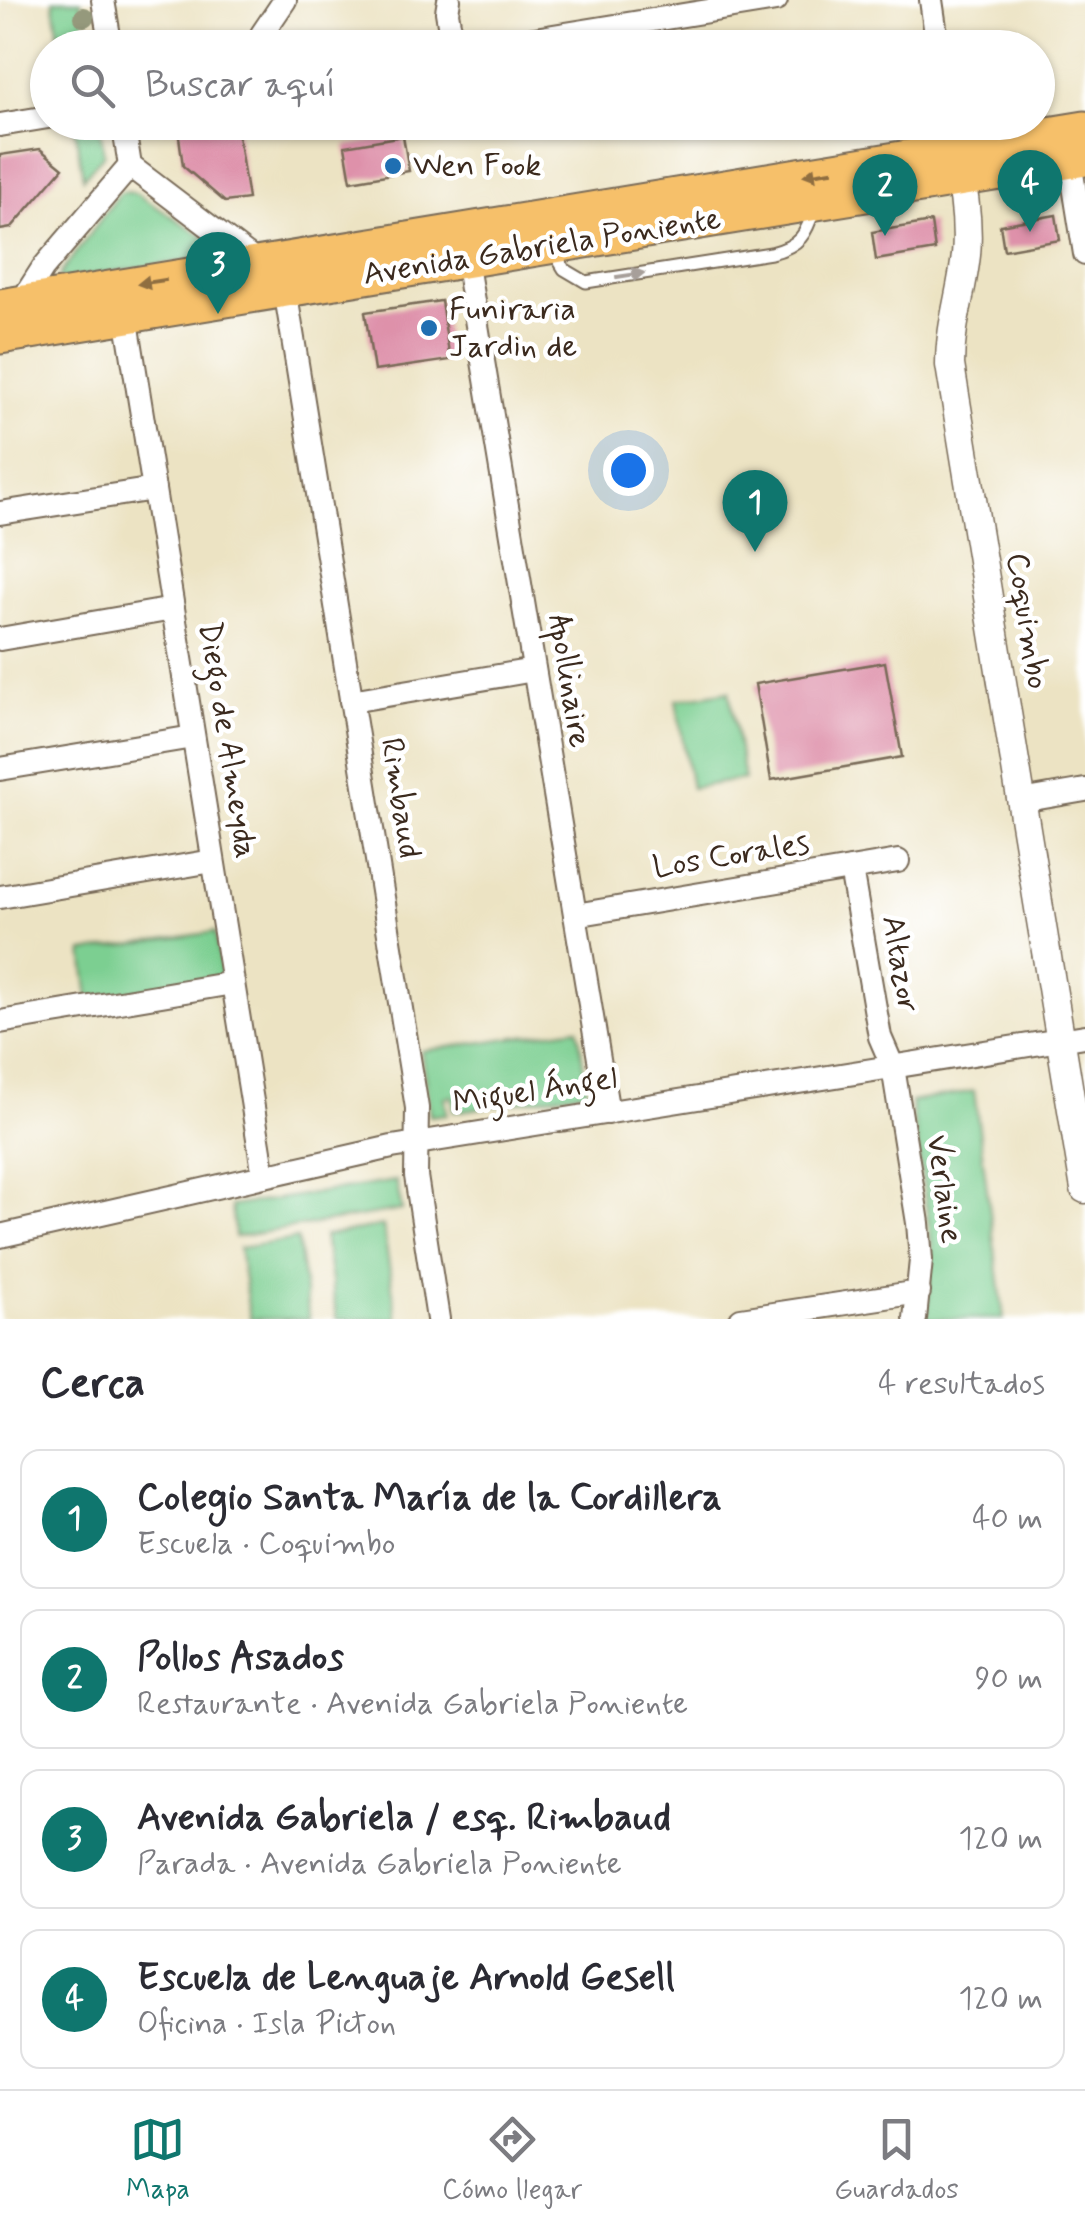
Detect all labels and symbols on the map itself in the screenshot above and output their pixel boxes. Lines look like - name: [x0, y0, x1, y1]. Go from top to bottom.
- place label: Wen Fook: [413, 145, 541, 187]
- pin: 4: [998, 150, 1062, 232]
- pin: 2: [852, 154, 918, 236]
- marker: Wen Fook: [382, 155, 404, 177]
- one-way arrow: [802, 166, 833, 181]
- street label: Avenida Gabriela Poniente: [360, 198, 724, 296]
- pin: 3: [186, 232, 250, 314]
- one-way arrow: [614, 267, 646, 283]
- one-way arrow: [136, 275, 167, 290]
- place label: Funiraria Jardin de: [449, 289, 577, 368]
- marker: Funiraria Jardin de: [418, 317, 440, 339]
- your location: [603, 445, 654, 496]
- pin: 1: [722, 470, 788, 552]
- street label: Coquimbo: [996, 550, 1058, 692]
- street label: Apollinaire: [535, 611, 600, 751]
- street label: Diego de Almeyda: [185, 619, 266, 862]
- street label: Rimbaud: [370, 735, 430, 861]
- street label: Los Corales: [650, 823, 812, 889]
- street label: Altazor: [871, 912, 929, 1016]
- street label: Miguel Ángel: [450, 1057, 621, 1128]
- street label: Verlaine: [916, 1132, 972, 1246]

